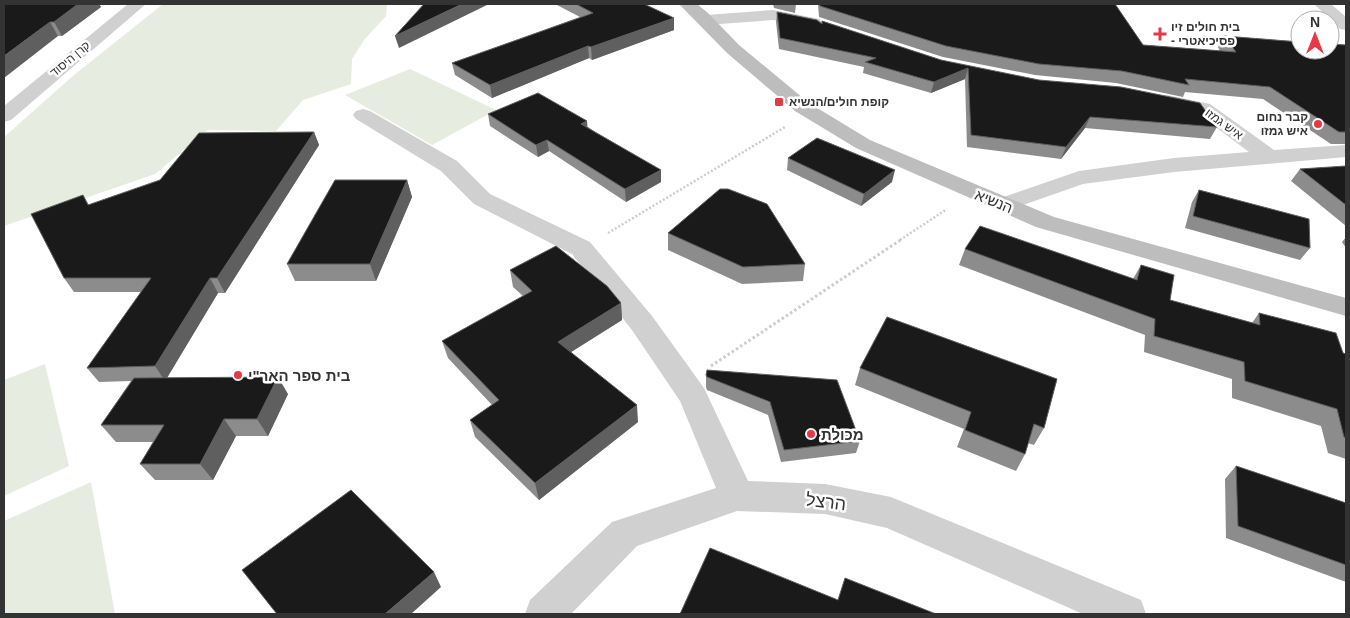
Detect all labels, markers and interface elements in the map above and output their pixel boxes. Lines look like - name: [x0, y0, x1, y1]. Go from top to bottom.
- north arrow: [1290, 10, 1340, 60]
- text: N: [1310, 14, 1320, 30]
- place label: בית חולים זיו - פסיכיאטרי: [1171, 20, 1240, 48]
- marker: בית חולים זיו - פסיכיאטרי: [1153, 27, 1167, 41]
- street label: קרן היסוד: [47, 38, 93, 80]
- place label: קופת חולים/הנשיא: [789, 95, 889, 109]
- marker: קופת חולים/הנשיא: [773, 96, 785, 108]
- street label: איש גמזו: [1202, 106, 1246, 143]
- place label: קבר נחום איש גמזו: [1256, 110, 1308, 138]
- marker: קבר נחום איש גמזו: [1312, 118, 1324, 130]
- street label: הנשיא: [973, 186, 1015, 216]
- place label: בית ספר האר"י: [248, 367, 351, 384]
- marker: בית ספר האר"י: [232, 369, 244, 381]
- place label: מכולת: [821, 426, 864, 443]
- marker: מכולת: [805, 428, 817, 440]
- street label: הרצל: [805, 490, 847, 514]

